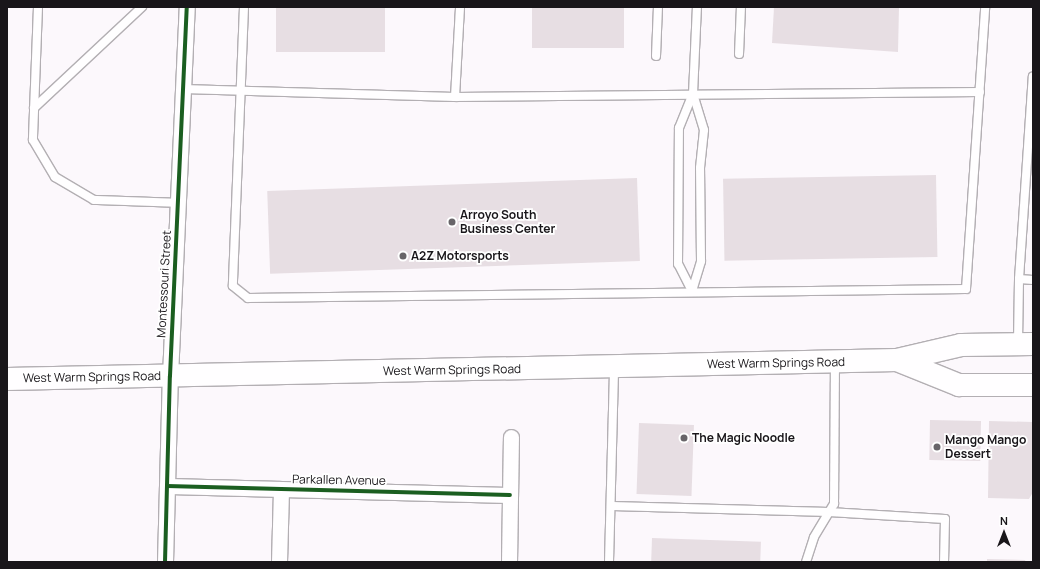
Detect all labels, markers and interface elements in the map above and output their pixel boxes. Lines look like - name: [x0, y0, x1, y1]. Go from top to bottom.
- place label: Arroyo South Business Center: [460, 208, 555, 236]
- marker: Arroyo South Business Center: [447, 217, 457, 227]
- street label: Montessouri Street: [154, 230, 174, 338]
- place label: A2Z Motorsports: [411, 249, 509, 263]
- marker: A2Z Motorsports: [398, 251, 408, 261]
- street label: West Warm Springs Road: [707, 355, 845, 371]
- street label: West Warm Springs Road: [383, 362, 521, 378]
- street label: West Warm Springs Road: [23, 369, 161, 385]
- place label: The Magic Noodle: [692, 431, 795, 445]
- marker: The Magic Noodle: [679, 433, 689, 443]
- place label: Mango Mango Dessert: [945, 433, 1026, 461]
- marker: Mango Mango Dessert: [932, 442, 942, 452]
- street label: Parkallen Avenue: [292, 472, 386, 488]
- north arrow: [984, 513, 1024, 553]
- text: N: [1000, 513, 1008, 528]

